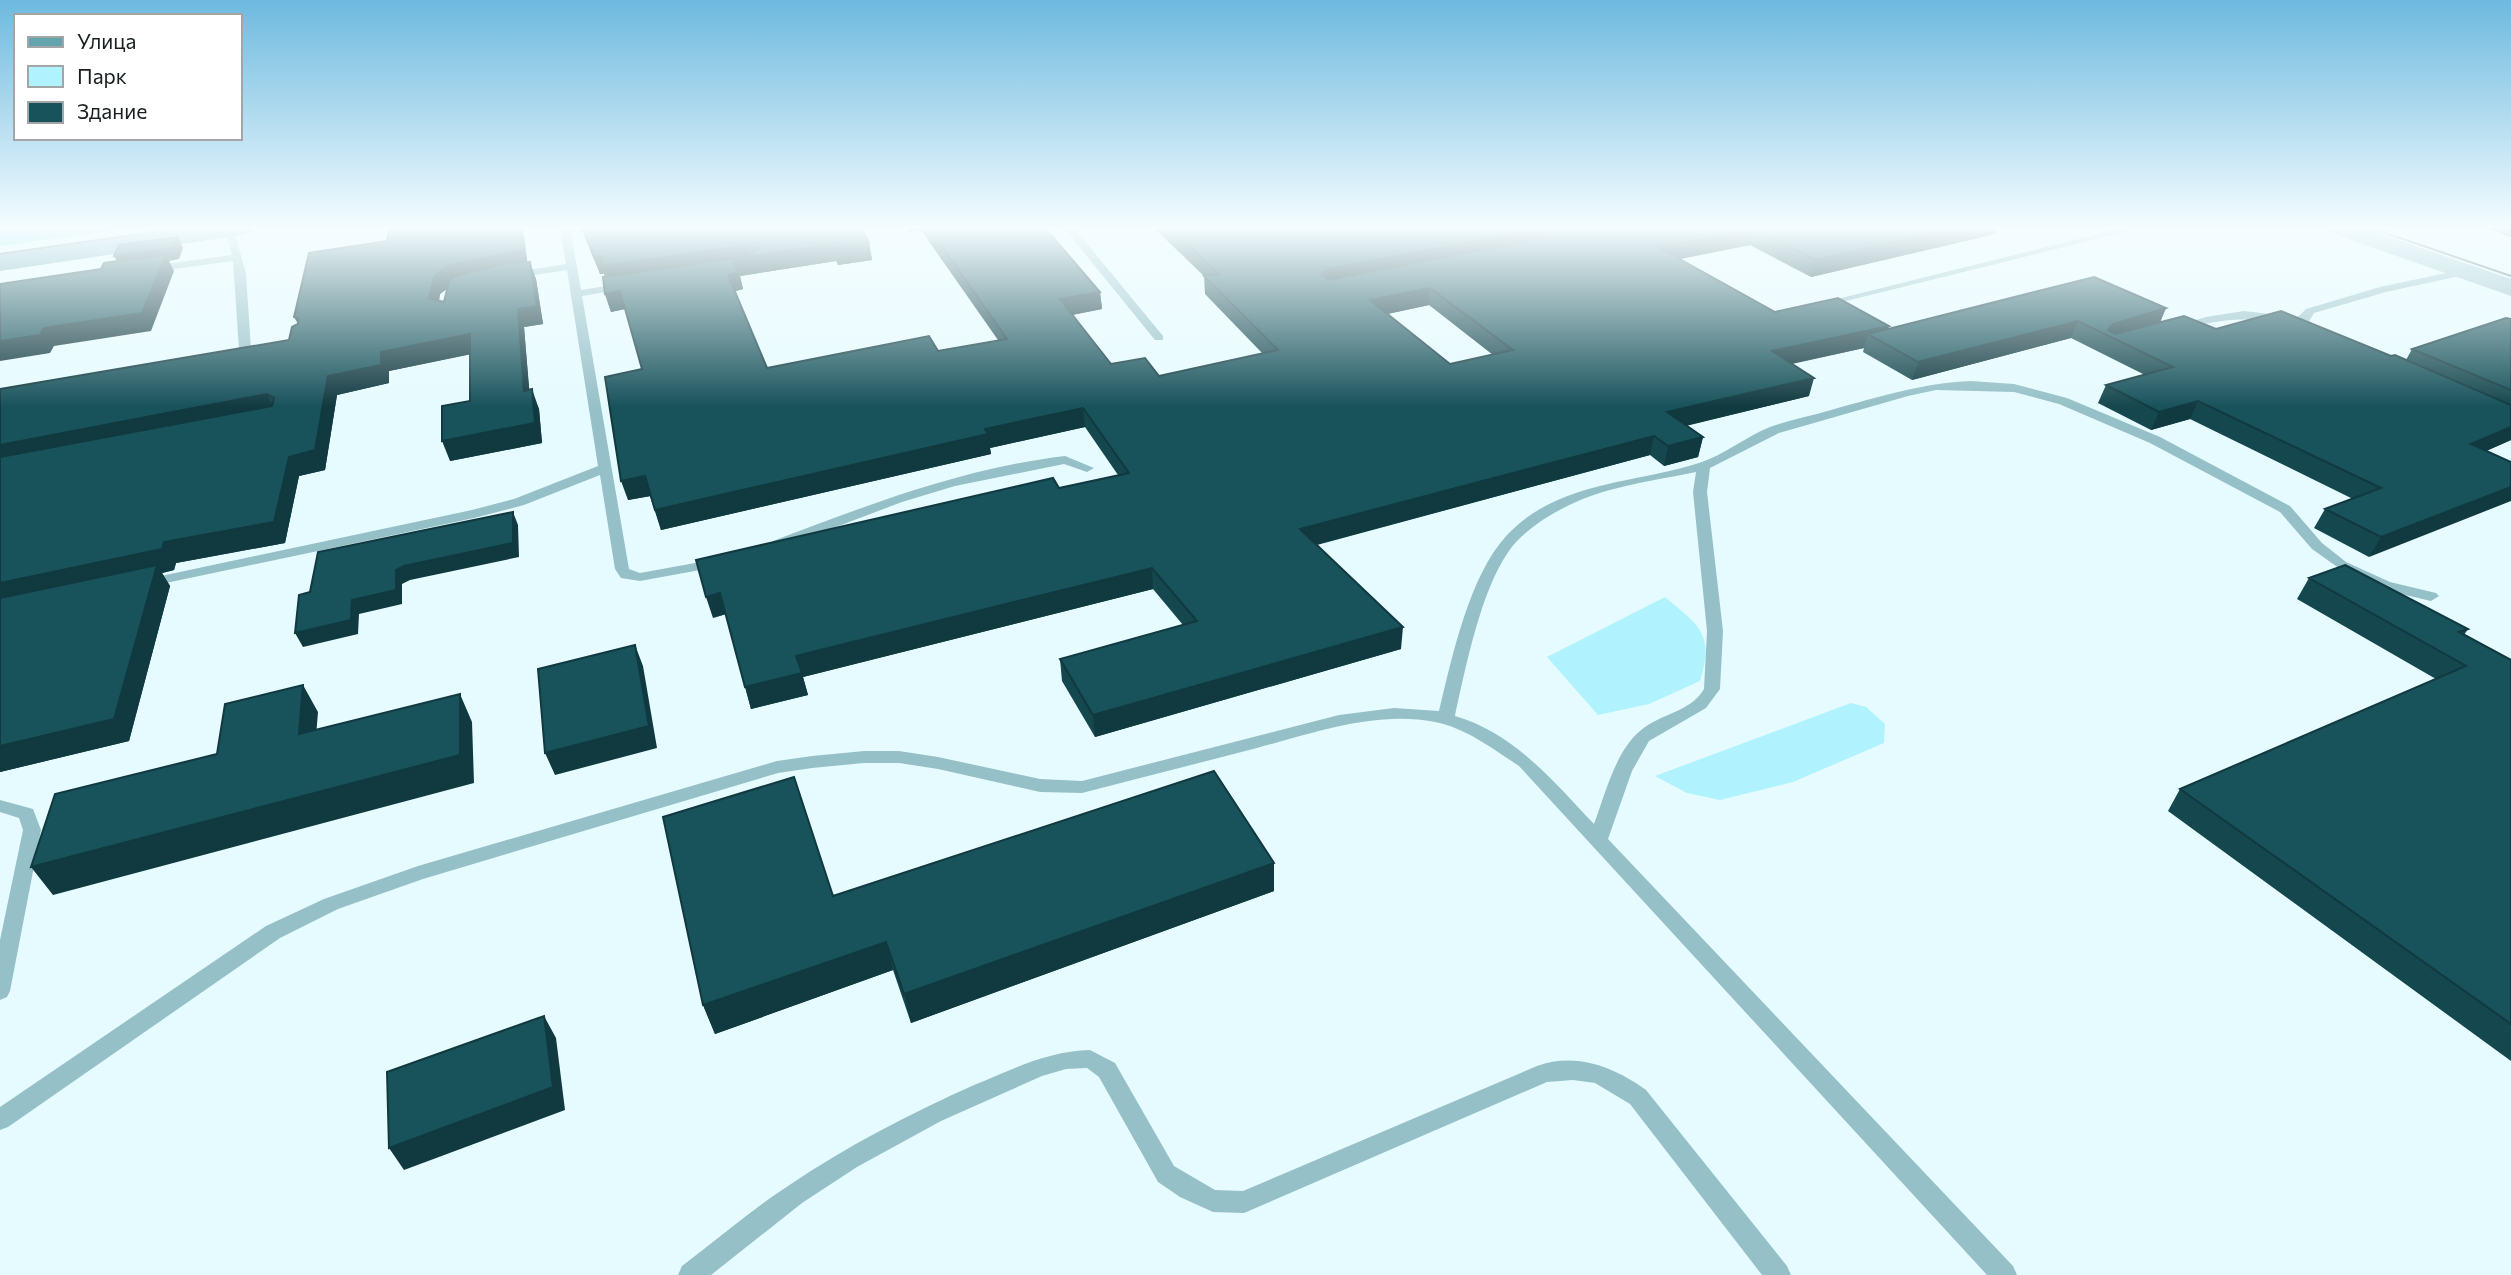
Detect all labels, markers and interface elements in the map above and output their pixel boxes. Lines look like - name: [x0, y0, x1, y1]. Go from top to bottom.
- legend: [14, 14, 242, 140]
- text: Улица: [77, 28, 136, 53]
- text: Парк: [77, 63, 127, 88]
- text: Здание: [77, 98, 147, 123]

